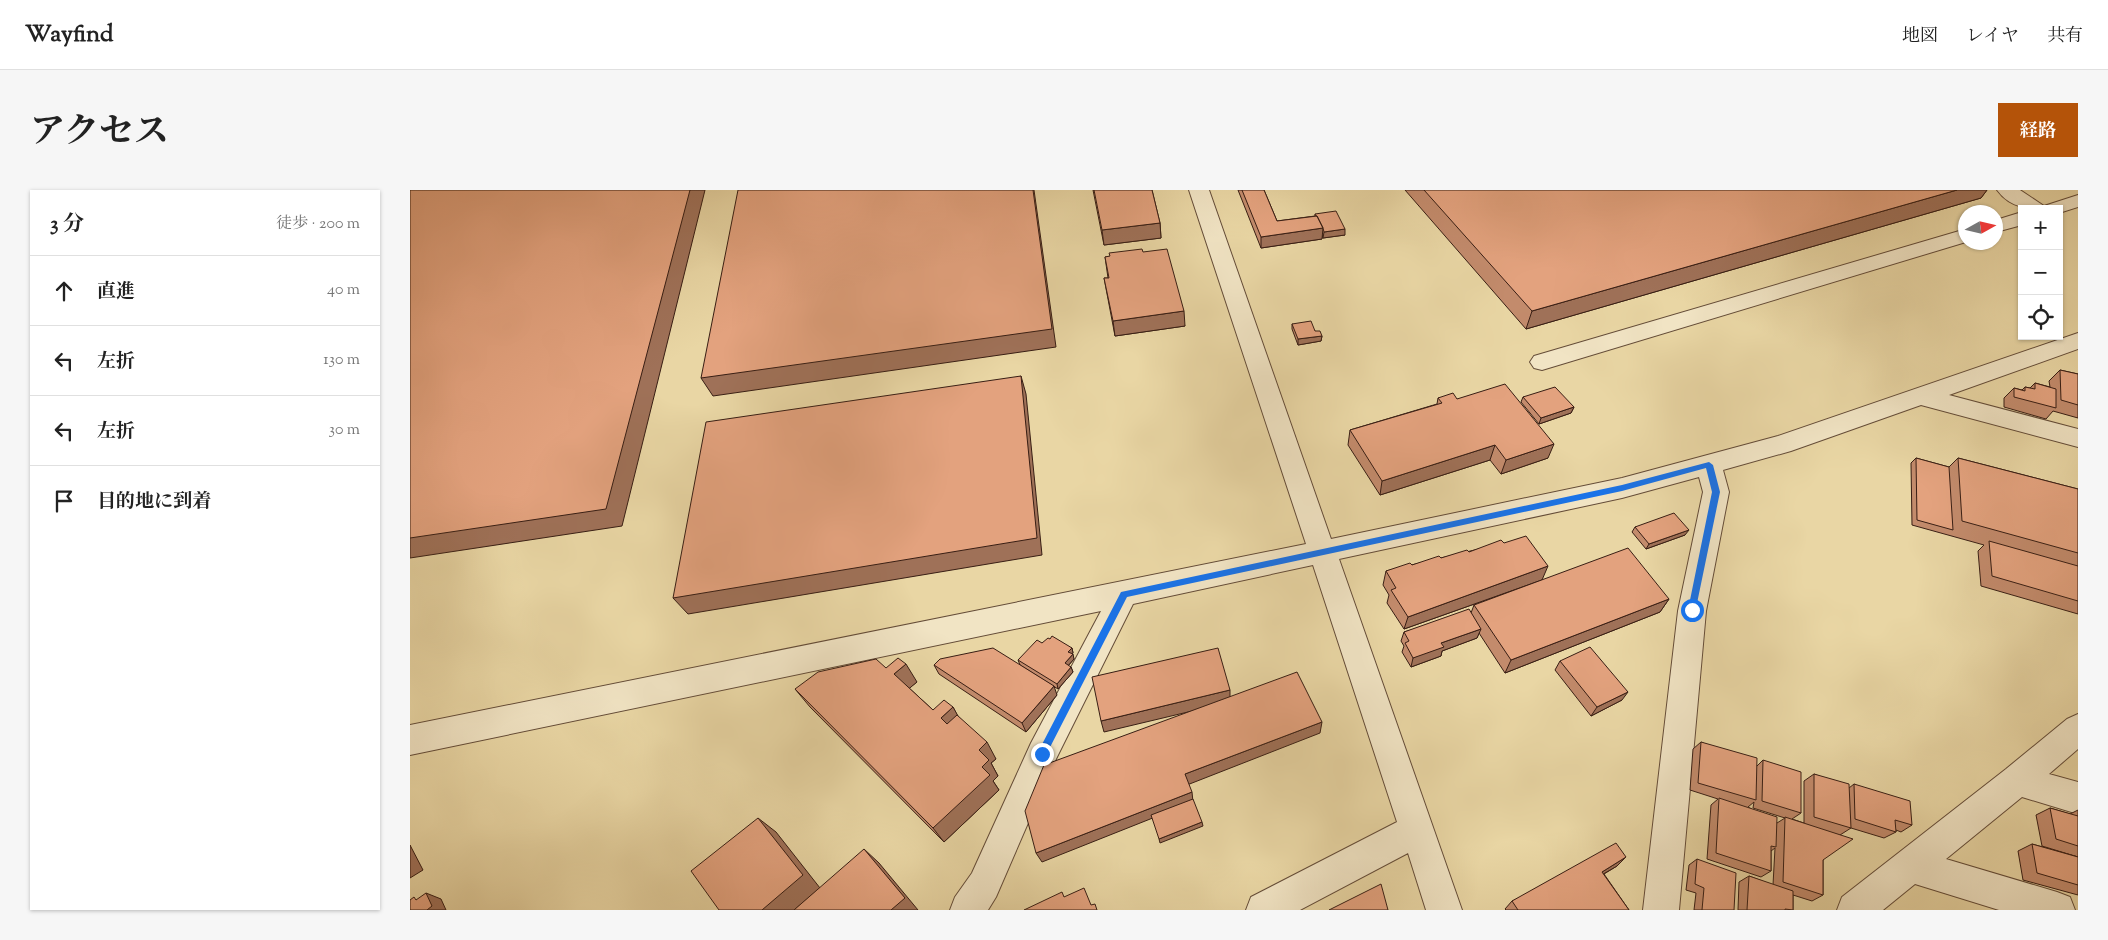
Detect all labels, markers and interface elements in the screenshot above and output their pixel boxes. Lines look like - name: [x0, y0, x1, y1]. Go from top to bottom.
- text: Wayfind: [25, 18, 113, 52]
- text: 地図: [1902, 24, 1938, 50]
- text: レイヤ: [1966, 24, 2019, 50]
- text: 共有: [2047, 24, 2083, 50]
- button: 経路: [1998, 103, 2078, 157]
- text: アクセス: [30, 108, 169, 159]
- north arrow: [1958, 205, 2003, 250]
- map controls: [2018, 205, 2063, 340]
- button: +: [2018, 205, 2063, 250]
- text: 3 分: [50, 210, 84, 240]
- text: 徒歩 · 200 m: [276, 213, 360, 236]
- button: −: [2018, 250, 2063, 295]
- icon: ahead: [50, 277, 78, 305]
- text: 直進: [97, 279, 135, 306]
- text: 40 m: [327, 279, 360, 302]
- button: locate: [2018, 295, 2063, 340]
- icon: left: [50, 347, 78, 375]
- text: 左折: [97, 349, 135, 376]
- text: 130 m: [323, 349, 360, 372]
- icon: left: [50, 417, 78, 445]
- text: 左折: [97, 419, 135, 446]
- text: 30 m: [329, 419, 360, 442]
- icon: arrive: [50, 487, 78, 515]
- text: 目的地に到着: [97, 489, 211, 516]
- route start: [1681, 599, 1704, 622]
- route end: [1031, 743, 1054, 766]

